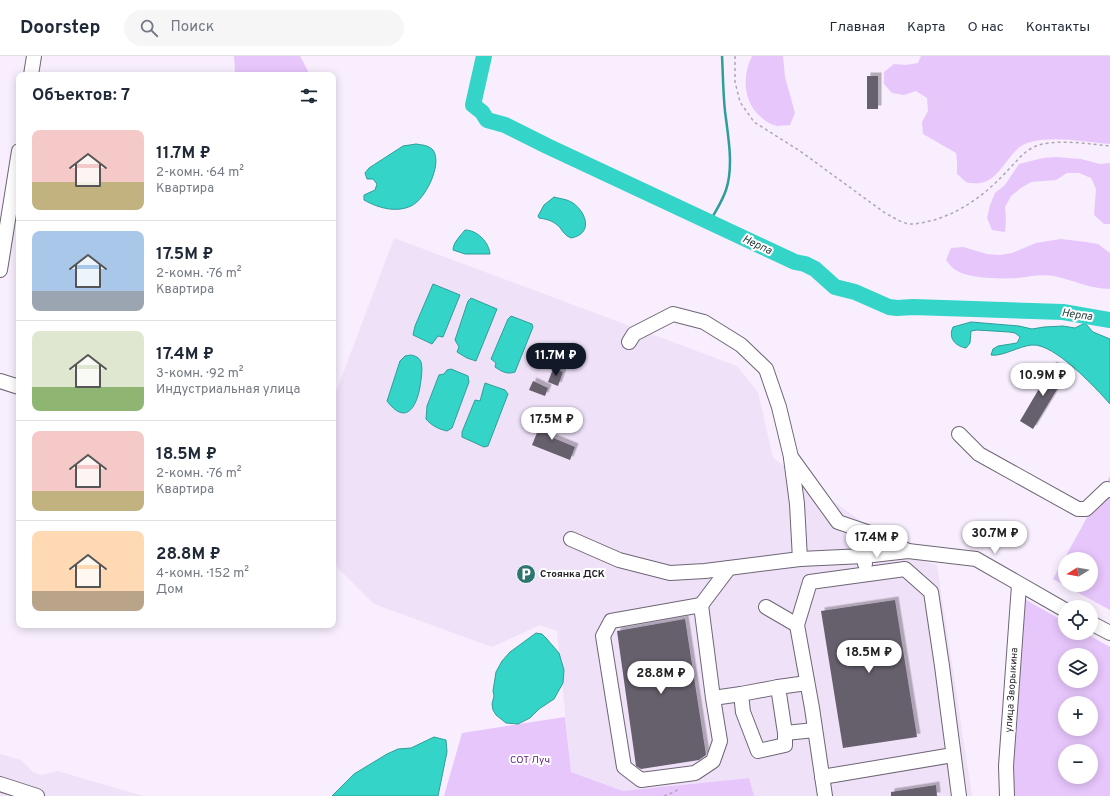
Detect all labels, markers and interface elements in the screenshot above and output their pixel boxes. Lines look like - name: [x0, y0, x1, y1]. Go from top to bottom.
- search box: [124, 10, 404, 46]
- text: Doorstep: [20, 16, 100, 40]
- icon: search: [138, 17, 160, 39]
- text: Поиск: [170, 18, 214, 37]
- text: Главная: [830, 19, 885, 36]
- text: Карта: [907, 19, 945, 36]
- text: О нас: [967, 19, 1004, 36]
- text: Контакты: [1026, 19, 1090, 36]
- text: Объектов: 7: [32, 85, 130, 107]
- icon: filters: [298, 85, 320, 107]
- text: 11.7M ₽: [156, 143, 211, 165]
- icon: home: [64, 146, 112, 194]
- text: 2-комн. · 64 m²: [156, 165, 244, 181]
- text: Квартира: [156, 181, 214, 197]
- water label: Нерпа: [740, 232, 774, 258]
- text: 17.5M ₽: [156, 244, 213, 266]
- icon: home: [64, 247, 112, 295]
- text: 2-комн. · 76 m²: [156, 266, 241, 282]
- text: Квартира: [156, 282, 214, 298]
- water label: Нерпа: [1061, 306, 1094, 324]
- pin: 11.7M ₽: [519, 343, 593, 377]
- text: 17.4M ₽: [156, 344, 214, 366]
- icon: home: [64, 347, 112, 395]
- text: 11.7M ₽: [535, 348, 577, 364]
- pin: 10.9M ₽: [1006, 363, 1080, 397]
- text: 3-комн. · 92 m²: [156, 366, 244, 382]
- text: 10.9M ₽: [1019, 368, 1067, 384]
- text: Индустриальная улица: [156, 382, 300, 398]
- pin: 17.5M ₽: [515, 407, 589, 441]
- text: 17.5M ₽: [530, 412, 574, 428]
- text: 18.5M ₽: [156, 444, 217, 466]
- icon: home: [64, 447, 112, 495]
- text: 2-комн. · 76 m²: [156, 466, 241, 482]
- text: Квартира: [156, 482, 214, 498]
- pin: 30.7M ₽: [958, 521, 1032, 555]
- pin: 17.4M ₽: [840, 525, 914, 559]
- text: 30.7M ₽: [971, 526, 1019, 542]
- text: 17.4M ₽: [855, 530, 899, 546]
- text: 28.8M ₽: [156, 544, 221, 566]
- icon: home: [64, 547, 112, 595]
- north arrow: [1058, 552, 1098, 592]
- map controls: [1058, 552, 1098, 784]
- parking icon: Стоянка ДСК: [515, 563, 537, 585]
- text: 4-комн. · 152 m²: [156, 566, 249, 582]
- place label: Стоянка ДСК: [540, 568, 605, 581]
- text: Дом: [156, 582, 183, 598]
- button: locate: [1058, 600, 1098, 640]
- pin: 18.5M ₽: [832, 640, 906, 674]
- text: 18.5M ₽: [846, 645, 892, 661]
- street label: улица Зворыкина: [1003, 647, 1021, 733]
- button: layers: [1058, 648, 1098, 688]
- pin: 28.8M ₽: [624, 661, 698, 695]
- text: 28.8M ₽: [636, 666, 686, 682]
- button: +: [1058, 696, 1098, 736]
- button: −: [1058, 744, 1098, 784]
- park label: СОТ Луч: [510, 754, 550, 767]

